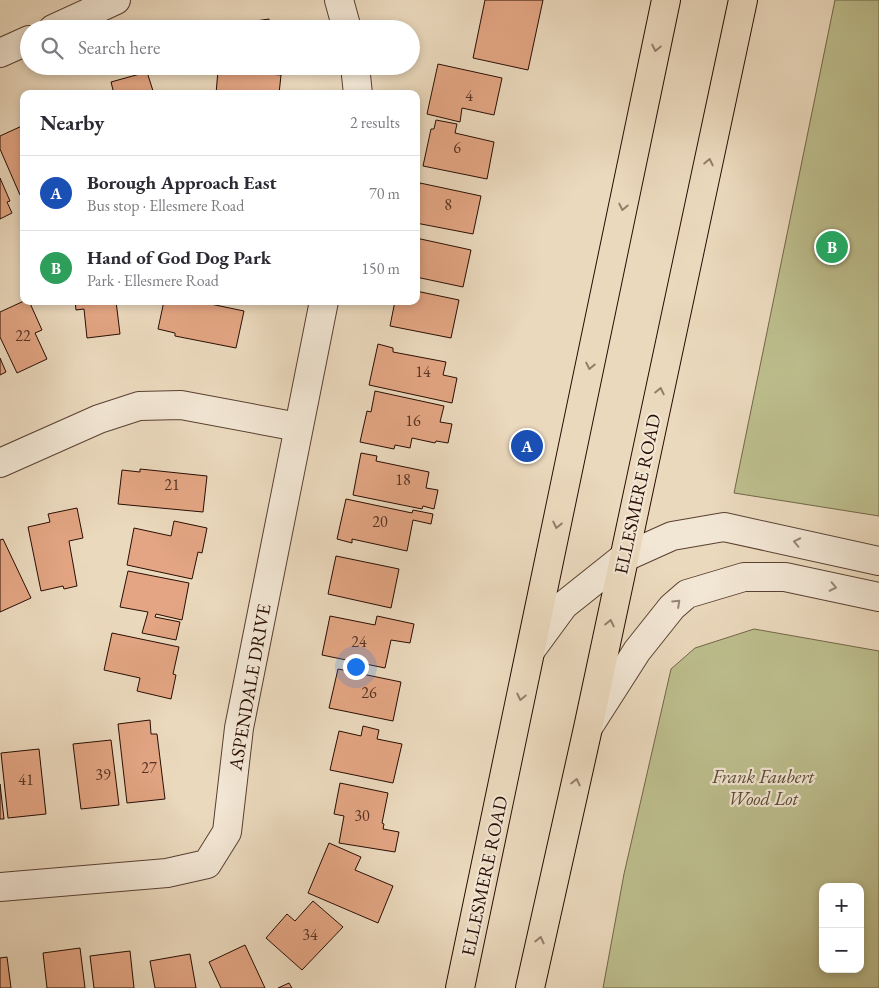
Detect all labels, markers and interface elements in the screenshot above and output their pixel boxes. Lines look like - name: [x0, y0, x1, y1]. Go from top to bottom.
- search box: [20, 20, 420, 75]
- icon: search: [38, 34, 66, 62]
- text: Search here: [78, 35, 160, 60]
- one-way arrow: [652, 43, 662, 52]
- house number: 4: [465, 85, 473, 106]
- text: Nearby: [40, 109, 104, 136]
- text: 2 results: [350, 112, 400, 133]
- house number: 6: [453, 137, 461, 158]
- one-way arrow: [703, 157, 714, 166]
- text: Borough Approach East: [87, 170, 277, 195]
- text: A: [50, 183, 62, 204]
- text: 70 m: [369, 183, 400, 204]
- house number: 8: [444, 194, 452, 215]
- text: Bus stop · Ellesmere Road: [87, 195, 244, 216]
- one-way arrow: [618, 202, 629, 211]
- pin: B: [816, 228, 848, 266]
- text: Hand of God Dog Park: [87, 245, 271, 270]
- text: B: [51, 258, 61, 279]
- text: 150 m: [361, 258, 400, 279]
- text: Park · Ellesmere Road: [87, 270, 219, 291]
- house number: 22: [15, 325, 31, 346]
- house number: 14: [415, 361, 431, 382]
- one-way arrow: [585, 361, 596, 370]
- one-way arrow: [654, 386, 664, 395]
- house number: 16: [405, 410, 421, 431]
- street label: ELLESMERE ROAD: [608, 412, 667, 577]
- pin: A: [511, 427, 543, 465]
- house number: 18: [395, 469, 411, 490]
- house number: 21: [164, 474, 180, 495]
- house number: 20: [372, 511, 388, 532]
- one-way arrow: [552, 521, 563, 529]
- one-way arrow: [793, 538, 802, 548]
- one-way arrow: [828, 581, 837, 592]
- one-way arrow: [672, 600, 681, 609]
- street label: ASPENDALE DRIVE: [222, 602, 276, 773]
- one-way arrow: [604, 619, 615, 627]
- house number: 24: [351, 631, 367, 652]
- your location: [343, 654, 369, 680]
- house number: 26: [361, 682, 377, 703]
- one-way arrow: [516, 693, 527, 702]
- house number: 27: [141, 757, 157, 778]
- house number: 39: [95, 764, 111, 785]
- park label: Frank Faubert Wood Lot: [711, 764, 816, 811]
- house number: 41: [18, 769, 34, 790]
- one-way arrow: [570, 777, 581, 786]
- street label: ELLESMERE ROAD: [455, 794, 514, 959]
- house number: 30: [354, 805, 370, 826]
- map controls: [819, 883, 864, 973]
- button: +: [819, 883, 864, 928]
- house number: 34: [302, 924, 318, 945]
- button: −: [819, 928, 864, 973]
- one-way arrow: [534, 936, 545, 945]

